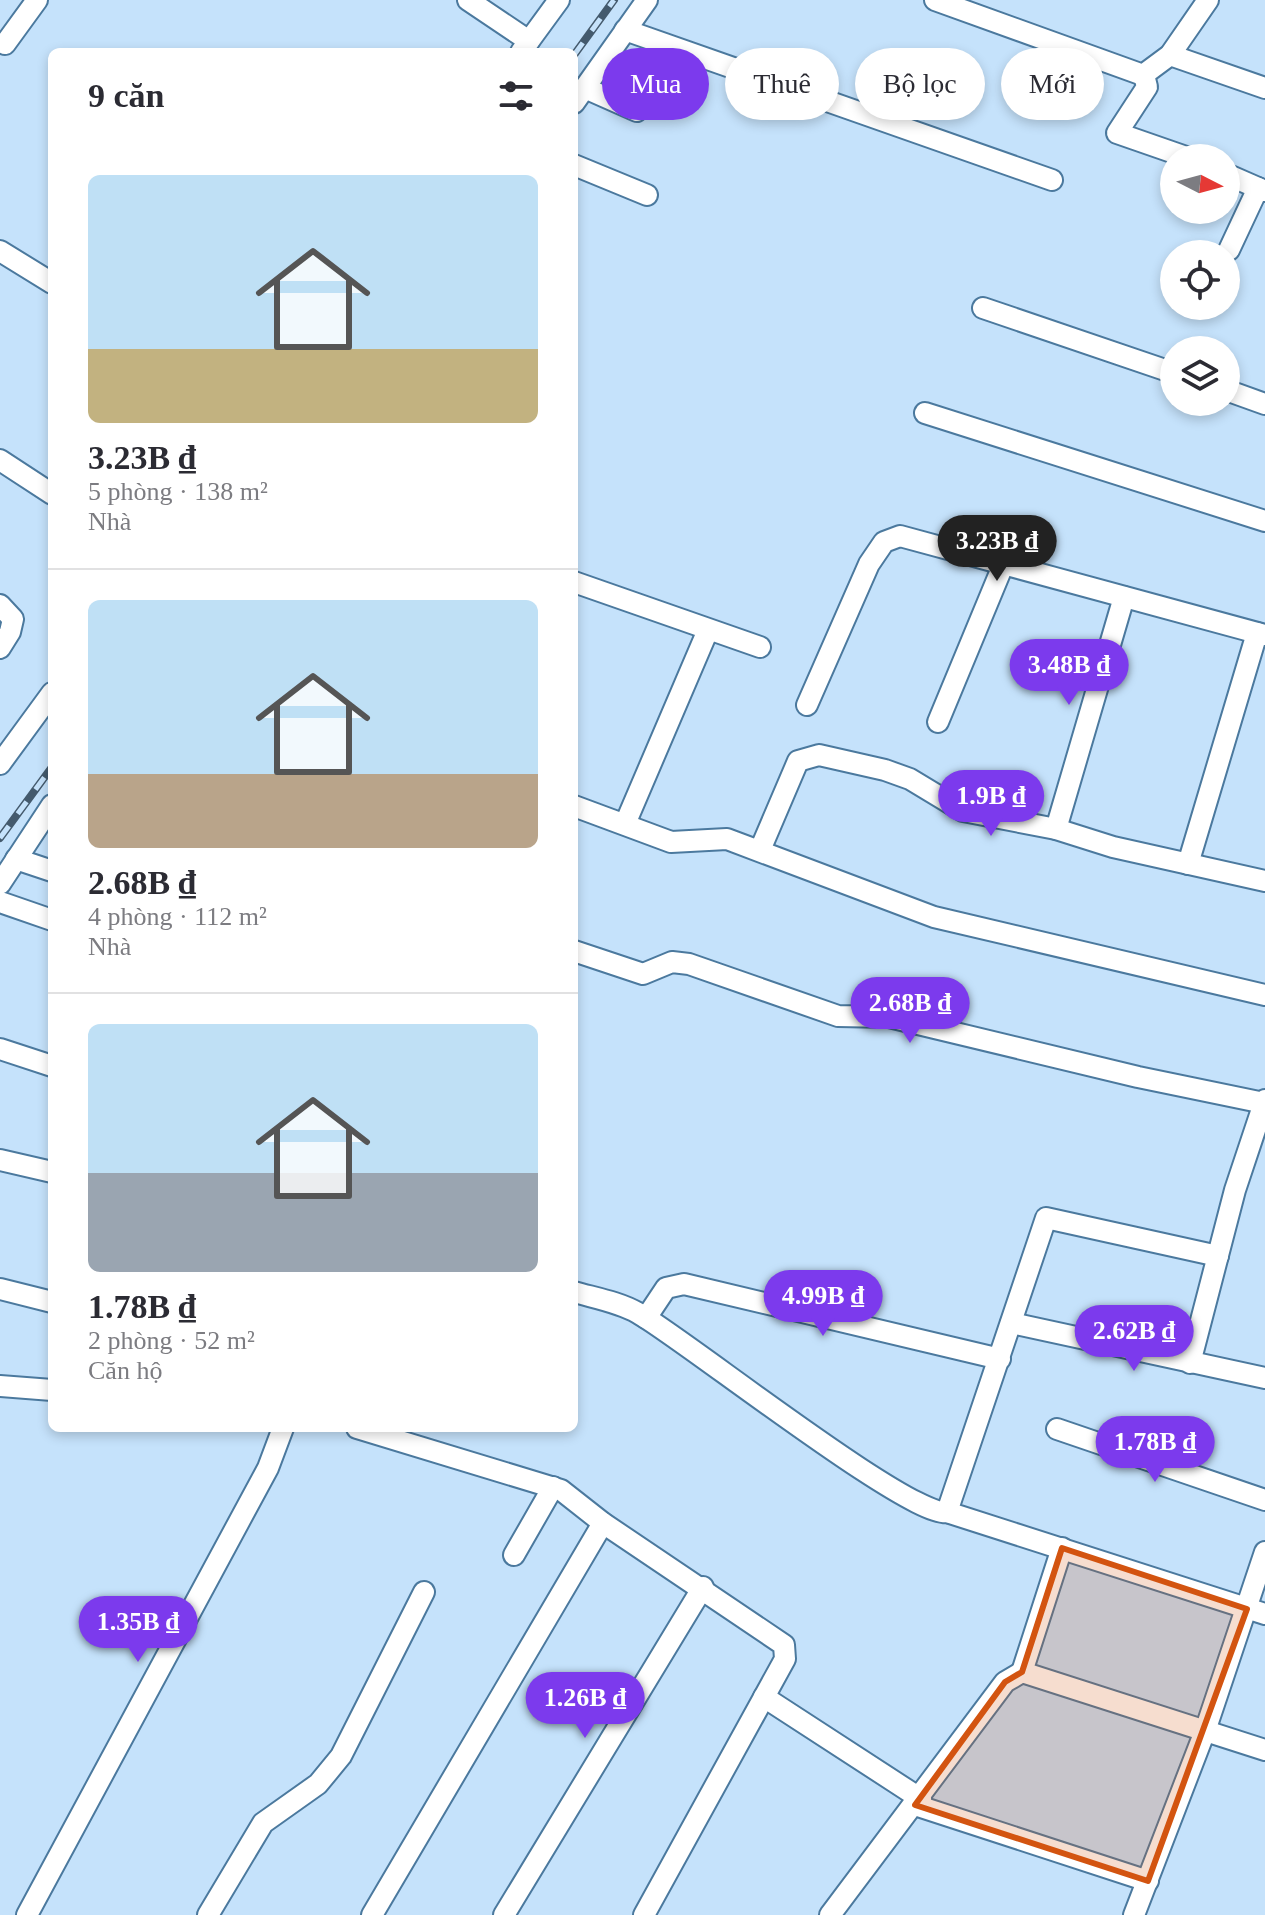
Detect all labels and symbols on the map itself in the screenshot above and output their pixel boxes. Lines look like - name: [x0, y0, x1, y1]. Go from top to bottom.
- north arrow: [1160, 144, 1240, 224]
- pin: 3.23B ₫: [923, 515, 1071, 583]
- pin: 3.48B ₫: [995, 639, 1143, 707]
- pin: 1.9B ₫: [926, 770, 1056, 838]
- pin: 2.68B ₫: [836, 977, 984, 1045]
- pin: 4.99B ₫: [749, 1270, 897, 1338]
- pin: 2.62B ₫: [1060, 1305, 1208, 1373]
- pin: 1.78B ₫: [1081, 1416, 1229, 1484]
- pin: 1.35B ₫: [64, 1596, 212, 1664]
- pin: 1.26B ₫: [511, 1672, 659, 1740]

